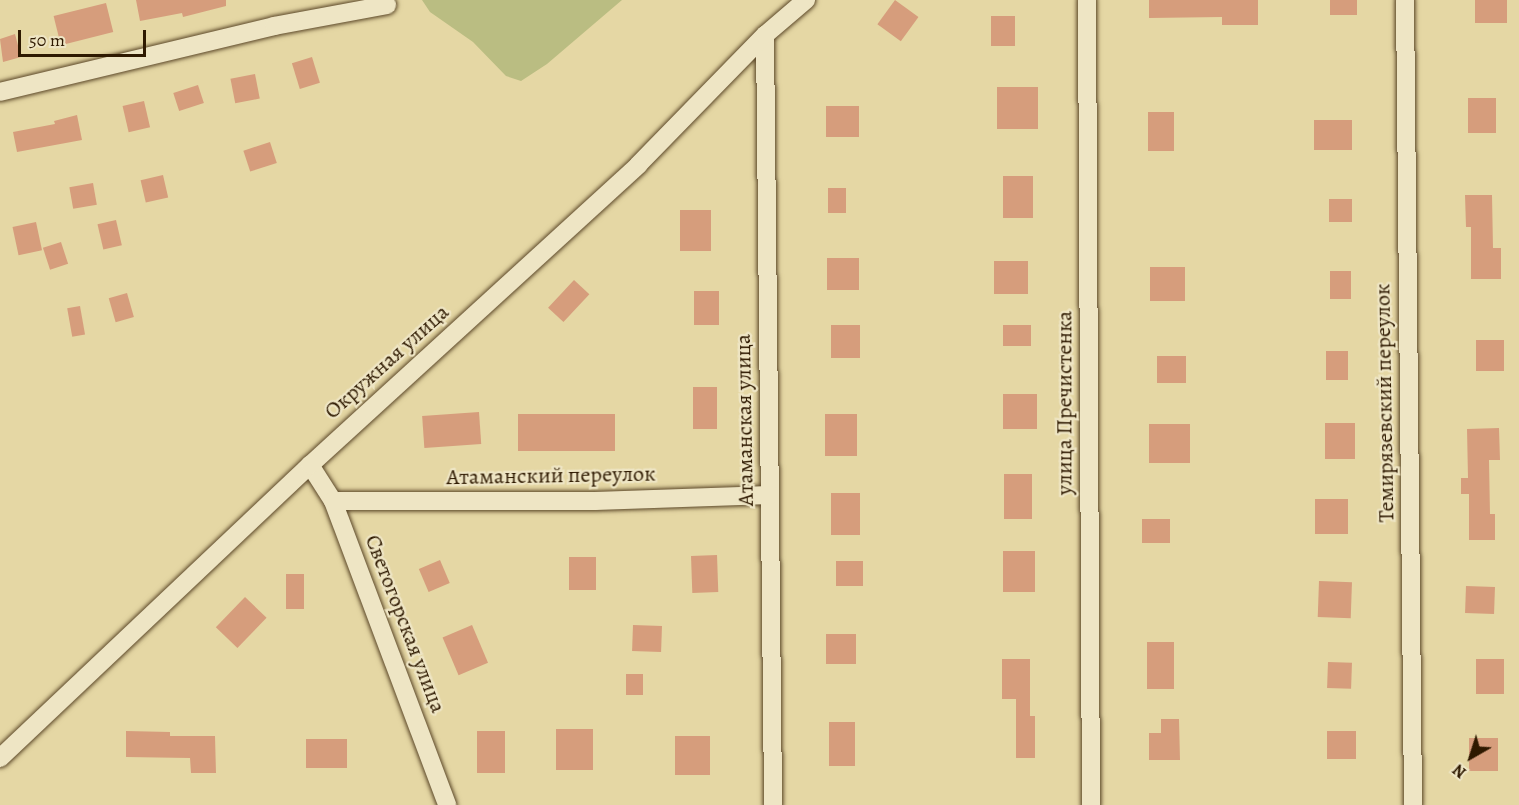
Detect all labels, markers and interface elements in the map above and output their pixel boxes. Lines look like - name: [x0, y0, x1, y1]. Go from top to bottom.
- scale bar: [21, 18, 148, 56]
- text: 50 m: [29, 28, 65, 52]
- street label: Темирязевский переулок: [1370, 283, 1400, 523]
- street label: Окружная улица: [319, 299, 455, 425]
- street label: улица Пречистенка: [1052, 311, 1078, 495]
- street label: Атаманская улица: [730, 334, 760, 506]
- street label: Атаманский переулок: [446, 461, 656, 491]
- street label: Светогорская улица: [359, 531, 451, 717]
- north arrow: [1441, 727, 1501, 787]
- text: N: [1448, 759, 1471, 783]

